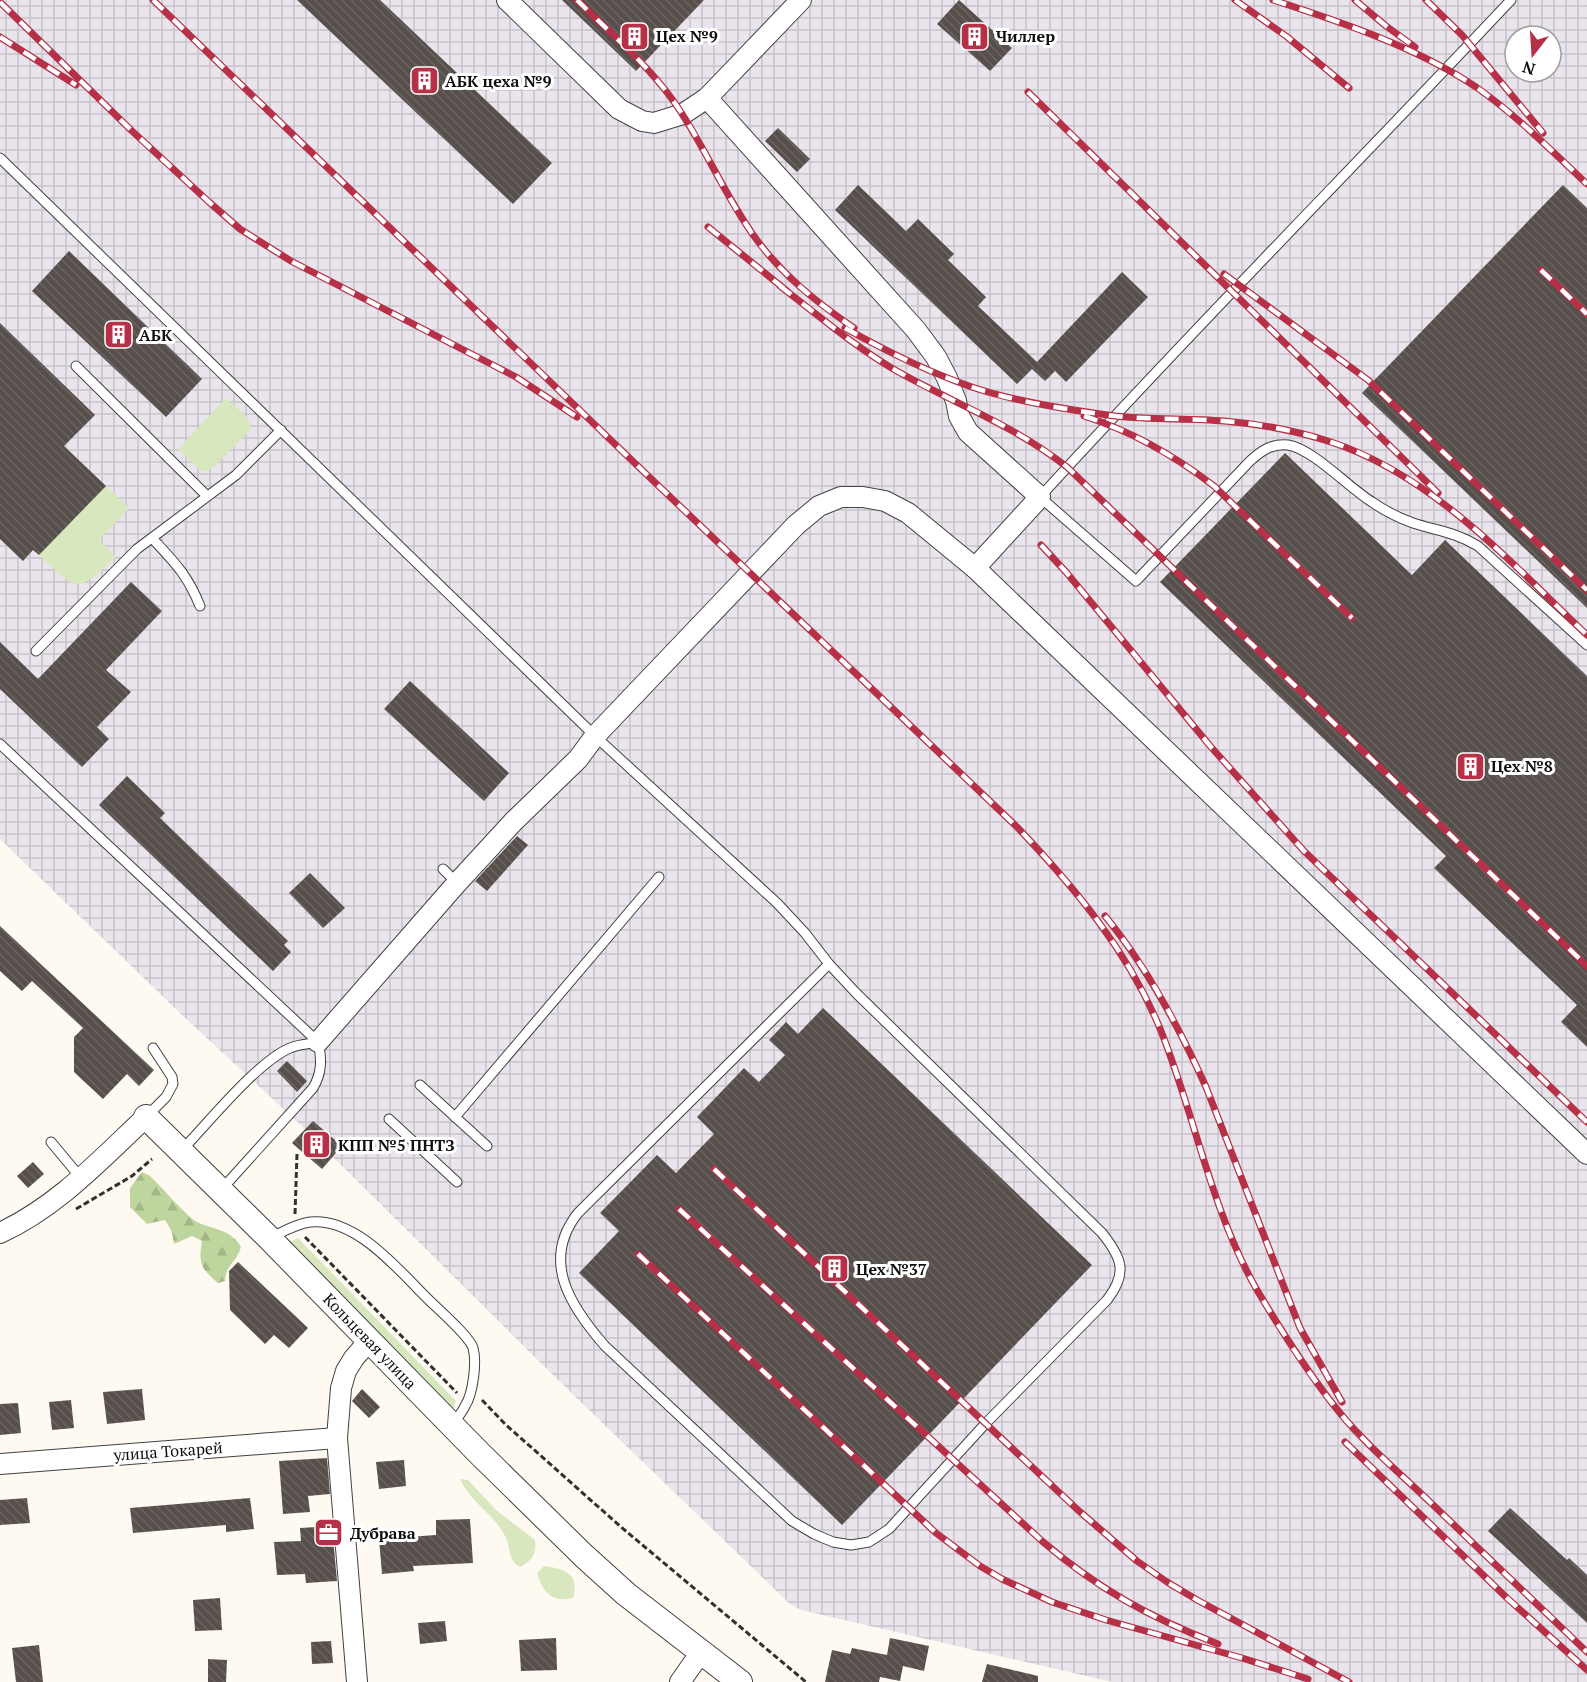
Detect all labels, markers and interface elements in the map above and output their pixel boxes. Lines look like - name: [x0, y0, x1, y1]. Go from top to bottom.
- building icon: Цех №9: [619, 20, 651, 52]
- building icon: Чиллер: [959, 20, 991, 52]
- north arrow: [1503, 24, 1563, 84]
- place label: Цех №9: [656, 25, 718, 47]
- place label: Чиллер: [996, 25, 1055, 47]
- text: N: [1520, 56, 1538, 81]
- building icon: АБК цеха №9: [408, 65, 440, 97]
- place label: АБК цеха №9: [445, 70, 552, 92]
- building icon: АБК: [102, 319, 134, 351]
- place label: АБК: [139, 324, 173, 346]
- building icon: Цех №8: [1454, 750, 1486, 782]
- place label: Цех №8: [1491, 755, 1553, 777]
- building icon: КПП №5 ПНТЗ: [301, 1129, 333, 1161]
- place label: КПП №5 ПНТЗ: [338, 1134, 454, 1156]
- building icon: Цех №37: [819, 1253, 851, 1285]
- place label: Цех №37: [856, 1258, 927, 1280]
- street label: Кольцевая улица: [318, 1288, 422, 1394]
- street label: улица Токарей: [112, 1436, 224, 1466]
- office icon: Дубрава: [313, 1517, 345, 1549]
- place label: Дубрава: [350, 1522, 416, 1544]

